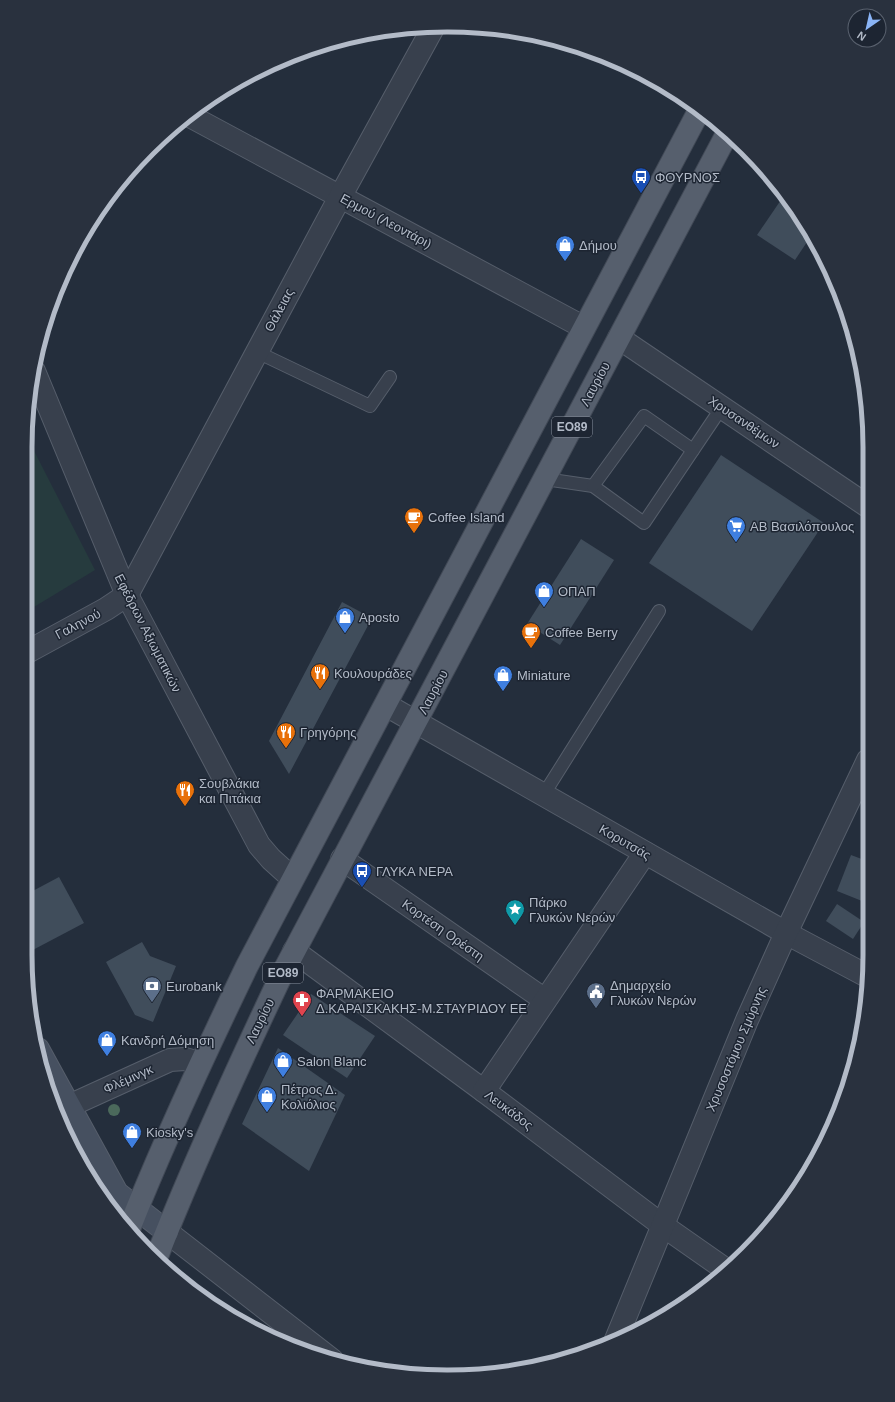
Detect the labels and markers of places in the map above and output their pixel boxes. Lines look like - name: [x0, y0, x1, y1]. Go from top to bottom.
- bus stop icon: ΦΟΥΡΝΟΣ: [630, 166, 652, 194]
- place label: ΦΟΥΡΝΟΣ: [655, 170, 720, 185]
- shop icon: Δήμου: [554, 234, 576, 262]
- place label: Δήμου: [579, 238, 617, 253]
- cafe icon: Coffee Island: [403, 506, 425, 534]
- place label: Coffee Island: [428, 510, 504, 525]
- supermarket icon: ΑΒ Βασιλόπουλος: [725, 515, 747, 543]
- place label: ΑΒ Βασιλόπουλος: [750, 519, 854, 534]
- shop icon: ΟΠΑΠ: [533, 580, 555, 608]
- place label: ΟΠΑΠ: [558, 584, 596, 599]
- shop icon: Aposto: [334, 606, 356, 634]
- place label: Aposto: [359, 610, 399, 625]
- cafe icon: Coffee Berry: [520, 621, 542, 649]
- place label: Coffee Berry: [545, 625, 618, 640]
- restaurant icon: Κουλουράδες: [309, 662, 331, 690]
- shop icon: Miniature: [492, 664, 514, 692]
- place label: Κουλουράδες: [334, 666, 412, 681]
- place label: Miniature: [517, 668, 570, 683]
- restaurant icon: Γρηγόρης: [275, 721, 297, 749]
- place label: Γρηγόρης: [300, 725, 356, 740]
- place label: Σουβλάκια και Πιτάκια: [199, 776, 261, 806]
- restaurant icon: Σουβλάκια και Πιτάκια: [174, 779, 196, 807]
- bus stop icon: ΓΛΥΚΑ ΝΕΡΑ: [351, 860, 373, 888]
- place label: ΓΛΥΚΑ ΝΕΡΑ: [376, 864, 453, 879]
- place label: Πάρκο Γλυκών Νερών: [529, 895, 615, 925]
- place icon: Πάρκο Γλυκών Νερών: [504, 898, 526, 926]
- bank icon: Eurobank: [141, 975, 163, 1003]
- place label: Δημαρχείο Γλυκών Νερών: [610, 978, 696, 1008]
- place label: Eurobank: [166, 979, 222, 994]
- public building icon: Δημαρχείο Γλυκών Νερών: [585, 981, 607, 1009]
- place label: ΦΑΡΜΑΚΕΙΟ Δ.ΚΑΡΑΙΣΚΑΚΗΣ-Μ.ΣΤΑΥΡΙΔΟΥ ΕΕ: [316, 986, 527, 1016]
- pharmacy icon: ΦΑΡΜΑΚΕΙΟ Δ.ΚΑΡΑΙΣΚΑΚΗΣ-Μ.ΣΤΑΥΡΙΔΟΥ ΕΕ: [291, 989, 313, 1017]
- shop icon: Κανδρή Δόμηση: [96, 1029, 118, 1057]
- place label: Κανδρή Δόμηση: [121, 1033, 214, 1048]
- shop icon: Salon Blanc: [272, 1050, 294, 1078]
- place label: Salon Blanc: [297, 1054, 367, 1069]
- place label: Πέτρος Δ. Κολιόλιος: [281, 1082, 337, 1112]
- shop icon: Πέτρος Δ. Κολιόλιος: [256, 1085, 278, 1113]
- shop icon: Kiosky's: [121, 1121, 143, 1149]
- place label: Kiosky's: [146, 1125, 194, 1140]

